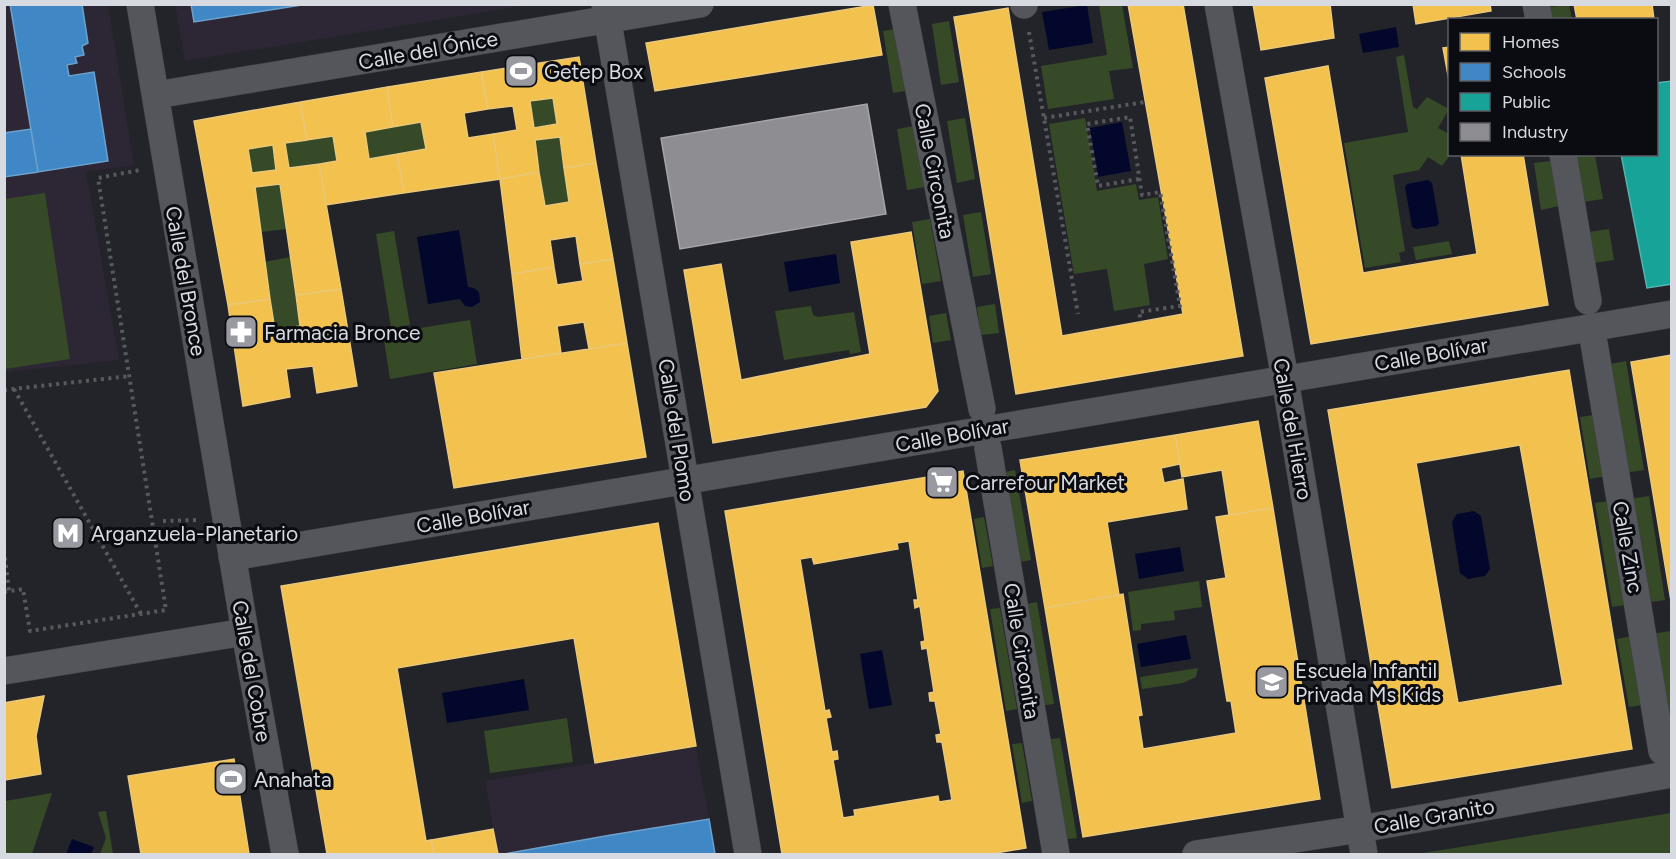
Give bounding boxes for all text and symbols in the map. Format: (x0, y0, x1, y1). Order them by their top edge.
legend (1448, 18, 1658, 156)
street label: Calle del Ónice (356, 25, 500, 75)
text: Homes (1502, 31, 1560, 53)
sports icon: Getep Box (503, 53, 539, 89)
place label: Getep Box (544, 59, 643, 84)
text: Schools (1502, 61, 1566, 83)
text: Public (1502, 91, 1551, 113)
street label: Calle Circonita (910, 101, 960, 241)
text: Industry (1502, 121, 1569, 143)
street label: Calle del Bronce (160, 204, 212, 358)
pharmacy icon: Farmacia Bronce (223, 314, 259, 350)
place label: Farmacia Bronce (264, 320, 420, 345)
street label: Calle Bolívar (1372, 332, 1490, 376)
street label: Calle del Hierro (1268, 356, 1318, 502)
street label: Calle del Plomo (653, 357, 701, 503)
street label: Calle Bolívar (893, 413, 1011, 457)
supermarket icon: Carrefour Market (924, 464, 960, 500)
place label: Carrefour Market (965, 470, 1125, 495)
street label: Calle Bolívar (414, 494, 532, 538)
street label: Calle Zinc (1608, 499, 1648, 595)
metro station icon: Arganzuela-Planetario (50, 515, 86, 551)
place label: Arganzuela-Planetario (91, 521, 298, 546)
street label: Calle Circonita (999, 581, 1045, 721)
street label: Calle del Cobre (227, 598, 277, 744)
place label: Escuela Infantil Privada Ms Kids (1295, 658, 1441, 707)
school or university icon: Escuela Infantil Privada Ms Kids (1254, 664, 1290, 700)
sports icon: Anahata (213, 761, 249, 797)
place label: Anahata (254, 767, 332, 792)
street label: Calle Granito (1372, 793, 1496, 839)

